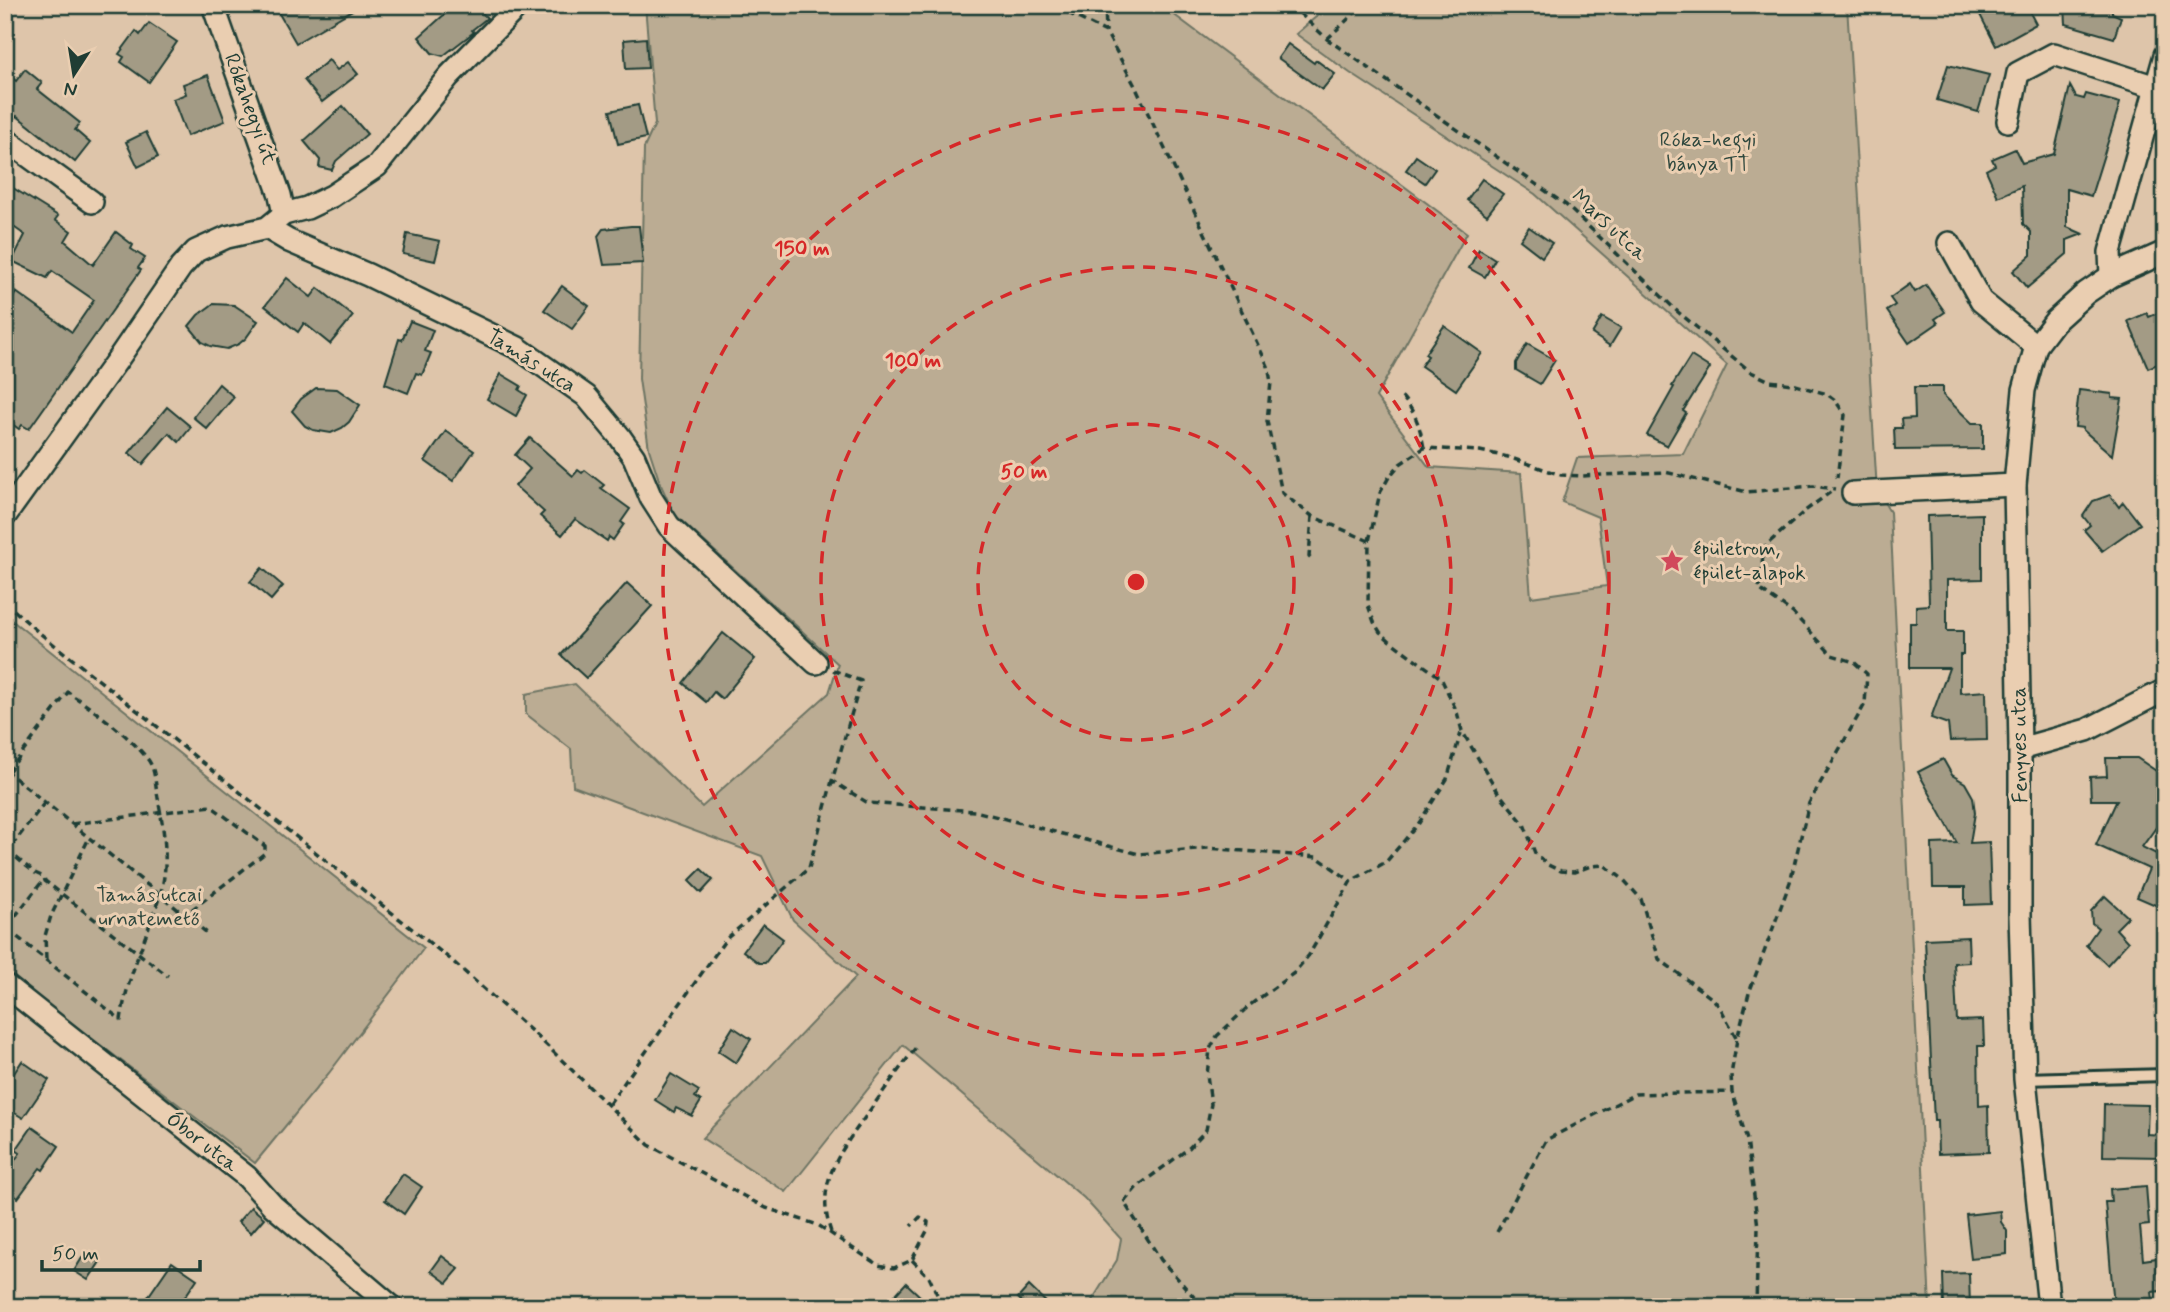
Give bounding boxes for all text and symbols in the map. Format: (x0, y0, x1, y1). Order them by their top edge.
north arrow (38, 38, 108, 108)
street label: Rókahegyi út (216, 50, 283, 169)
text: N (62, 76, 80, 103)
park label: Róka-hegyi bánya TT (1660, 126, 1757, 178)
street label: Mars utca (1565, 183, 1653, 267)
text: 150 m (774, 235, 830, 263)
street label: Tamás utca (481, 322, 581, 400)
text: 100 m (885, 347, 941, 375)
text: 50 m (1001, 458, 1048, 486)
place label: épületrom, épület-alapok (1692, 535, 1806, 587)
place icon: épületrom, épület-alapok (1658, 547, 1686, 575)
centre of rings (1124, 570, 1148, 594)
street label: Fenyves utca (2005, 687, 2035, 803)
park label: Tamás utcai urnatemető (96, 881, 202, 933)
street label: Óbor utca (160, 1105, 244, 1179)
scale bar (42, 1228, 200, 1272)
text: 50 m (52, 1240, 99, 1268)

